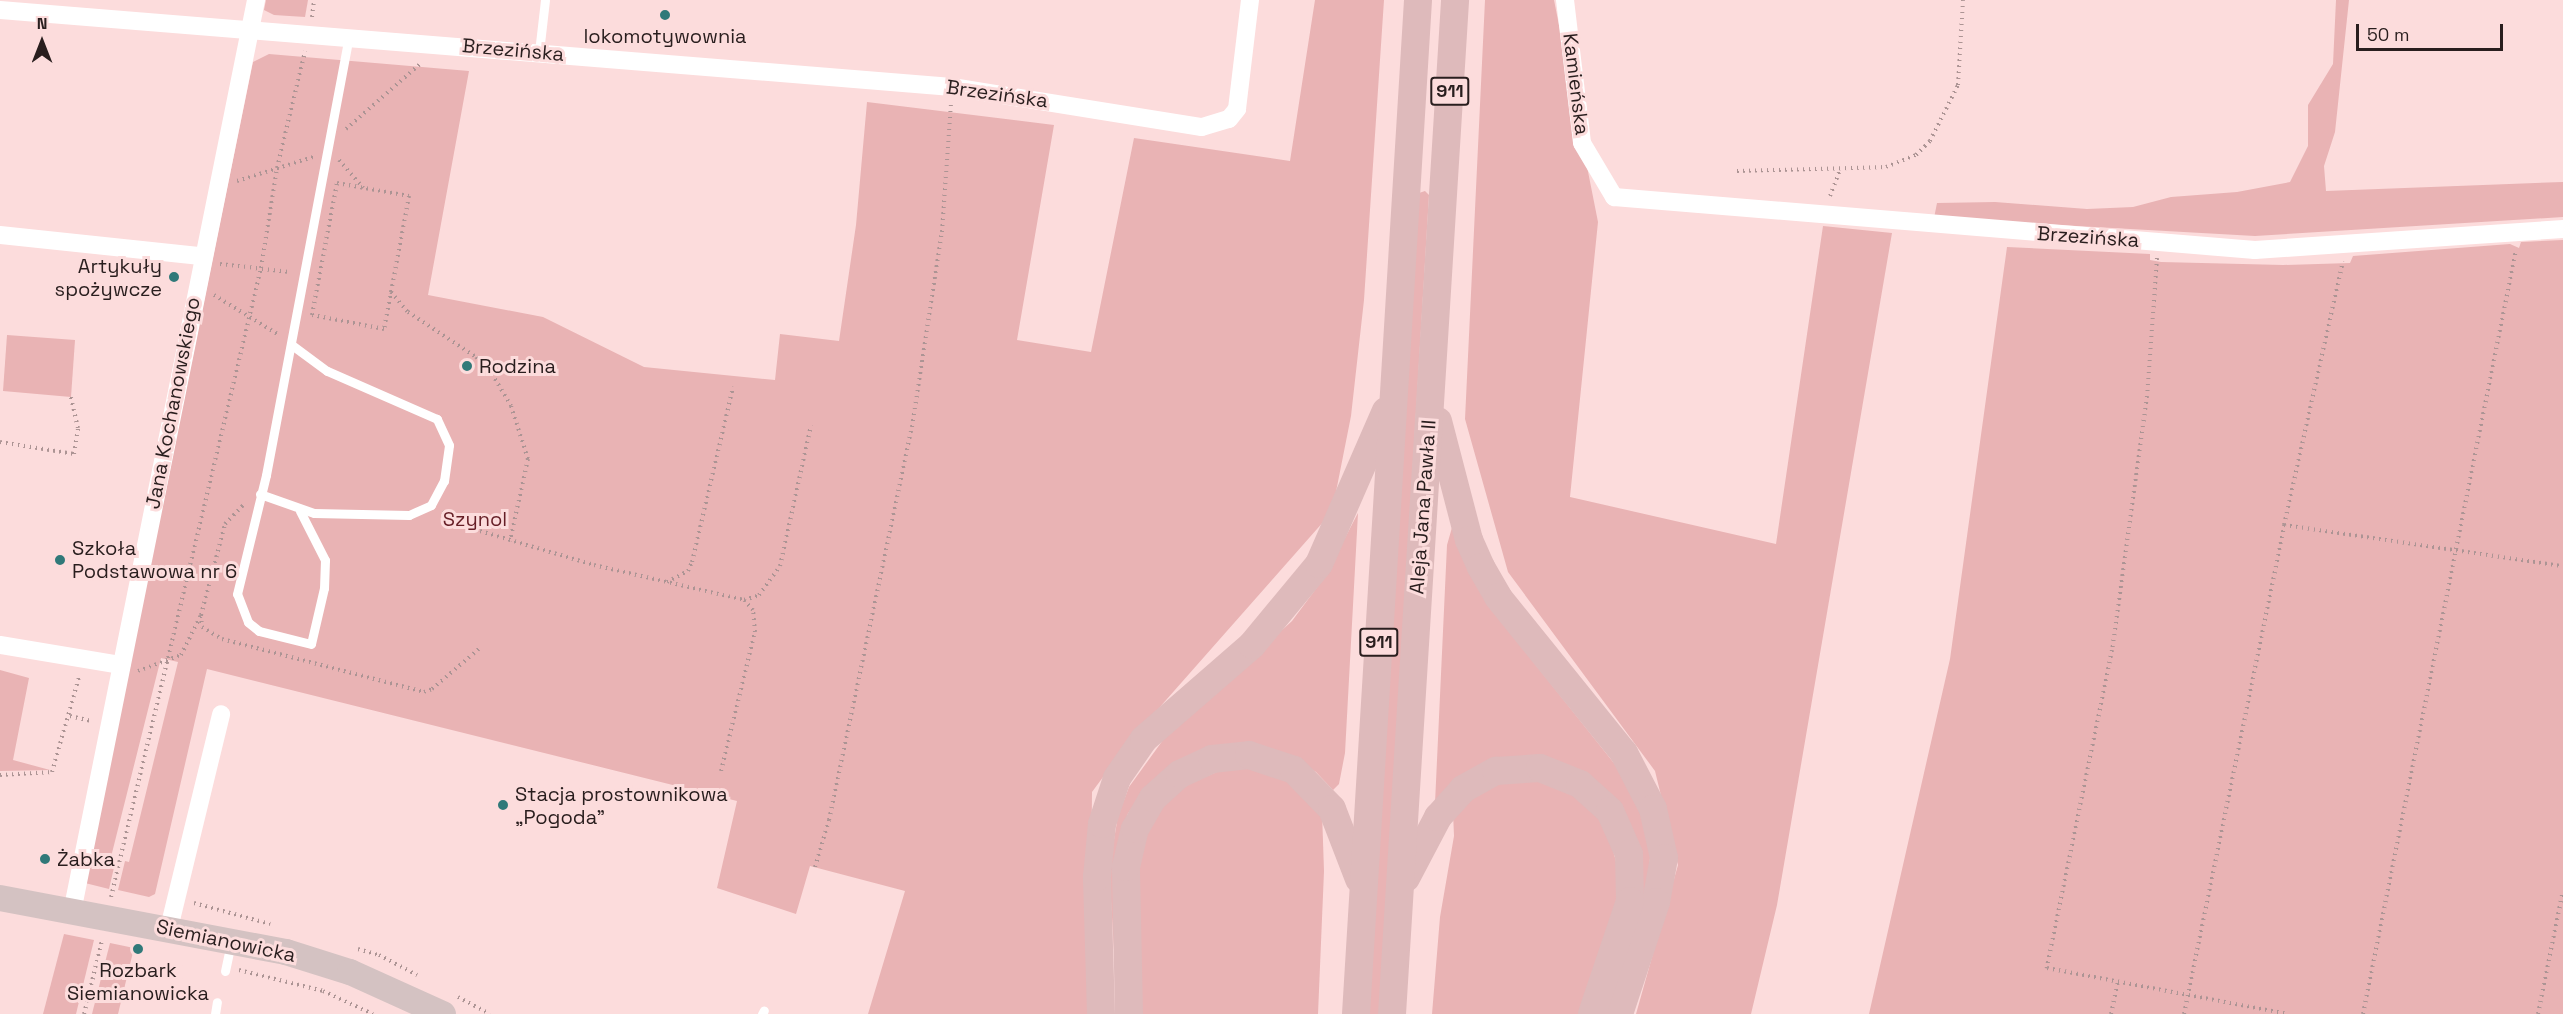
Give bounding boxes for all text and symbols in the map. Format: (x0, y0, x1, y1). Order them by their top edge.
marker: lokomotywownia (658, 8, 672, 22)
north arrow (12, 12, 72, 72)
scale bar (2359, 12, 2506, 50)
text: N (37, 13, 47, 34)
text: 50 m (2367, 23, 2409, 46)
place label: lokomotywownia (583, 24, 747, 48)
street label: Kamieńska (1558, 32, 1594, 136)
street label: Brzezińska (461, 34, 565, 66)
street label: Brzezińska (945, 75, 1049, 113)
road number: 911 (1429, 76, 1471, 106)
street label: Brzezińska (2036, 221, 2140, 253)
place label: Artykuły spożywcze (55, 254, 162, 301)
marker: Artykuły spożywcze (167, 270, 181, 284)
street label: Jana Kochanowskiego (141, 295, 205, 511)
place label: Rodzina (479, 354, 556, 378)
marker: Rodzina (460, 359, 474, 373)
street label: Aleja Jana Pawła II (1405, 419, 1441, 595)
park label: Szynol (443, 507, 507, 531)
place label: Szkoła Podstawowa nr 6 (72, 536, 237, 583)
marker: Szkoła Podstawowa nr 6 (53, 553, 67, 567)
road number: 911 (1358, 627, 1400, 657)
place label: Stacja prostownikowa „Pogoda” (515, 782, 728, 829)
marker: Stacja prostownikowa „Pogoda” (496, 798, 510, 812)
place label: Żabka (57, 847, 115, 871)
marker: Żabka (38, 852, 52, 866)
street label: Siemianowicka (154, 915, 298, 967)
marker: Rozbark Siemianowicka (131, 942, 145, 956)
place label: Rozbark Siemianowicka (67, 958, 209, 1005)

